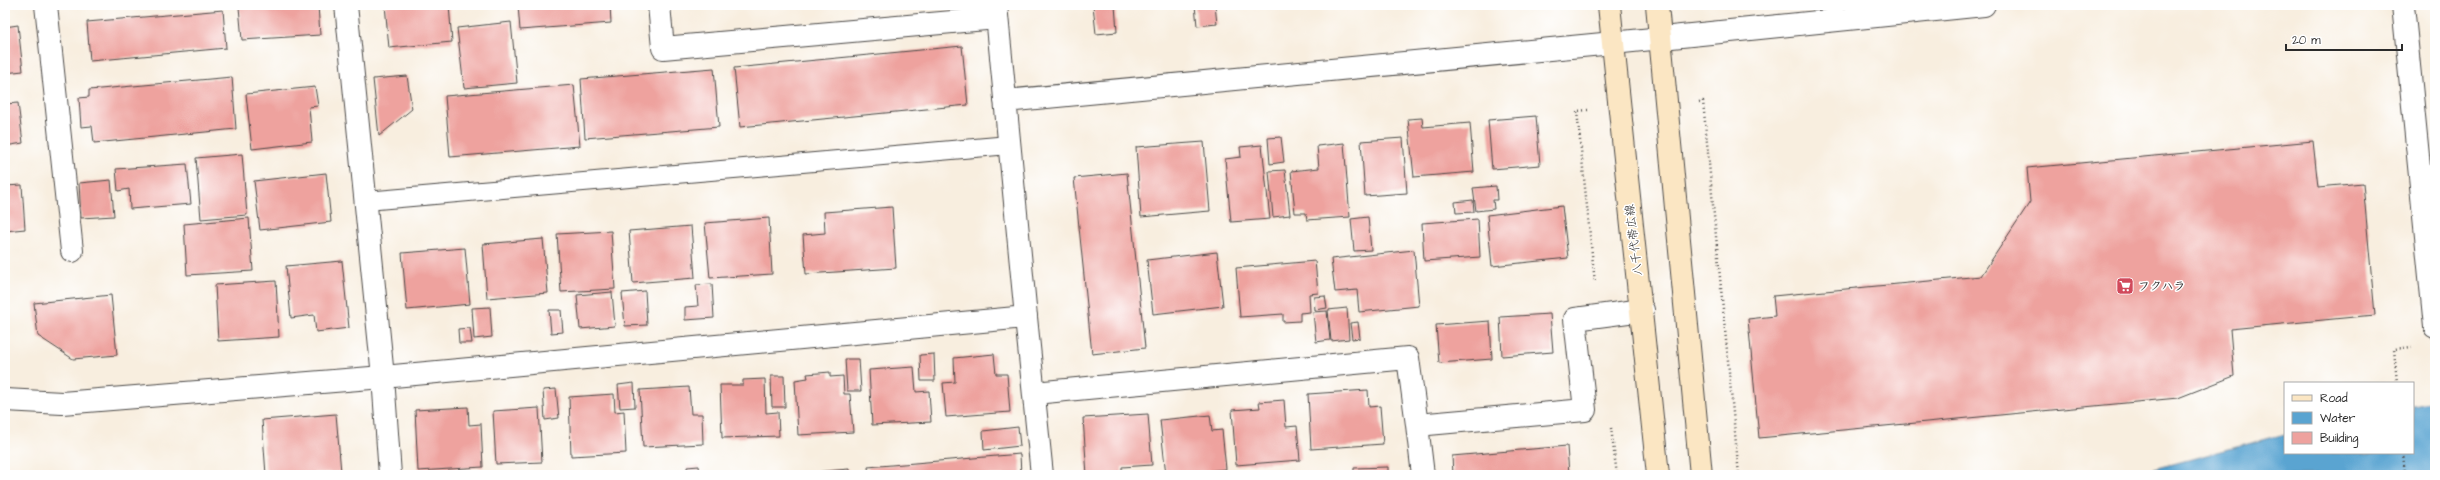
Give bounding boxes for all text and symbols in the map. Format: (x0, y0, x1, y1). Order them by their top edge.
scale bar (2286, 26, 2402, 52)
text: 20 m (2292, 32, 2321, 49)
street label: 八千代帯広線 (1621, 203, 1647, 277)
supermarket icon: フクハラ (2115, 276, 2135, 296)
place label: フクハラ (2138, 278, 2186, 295)
legend (2284, 382, 2414, 454)
text: Road (2320, 390, 2348, 407)
text: Water (2320, 410, 2356, 427)
text: Building (2320, 430, 2358, 448)

